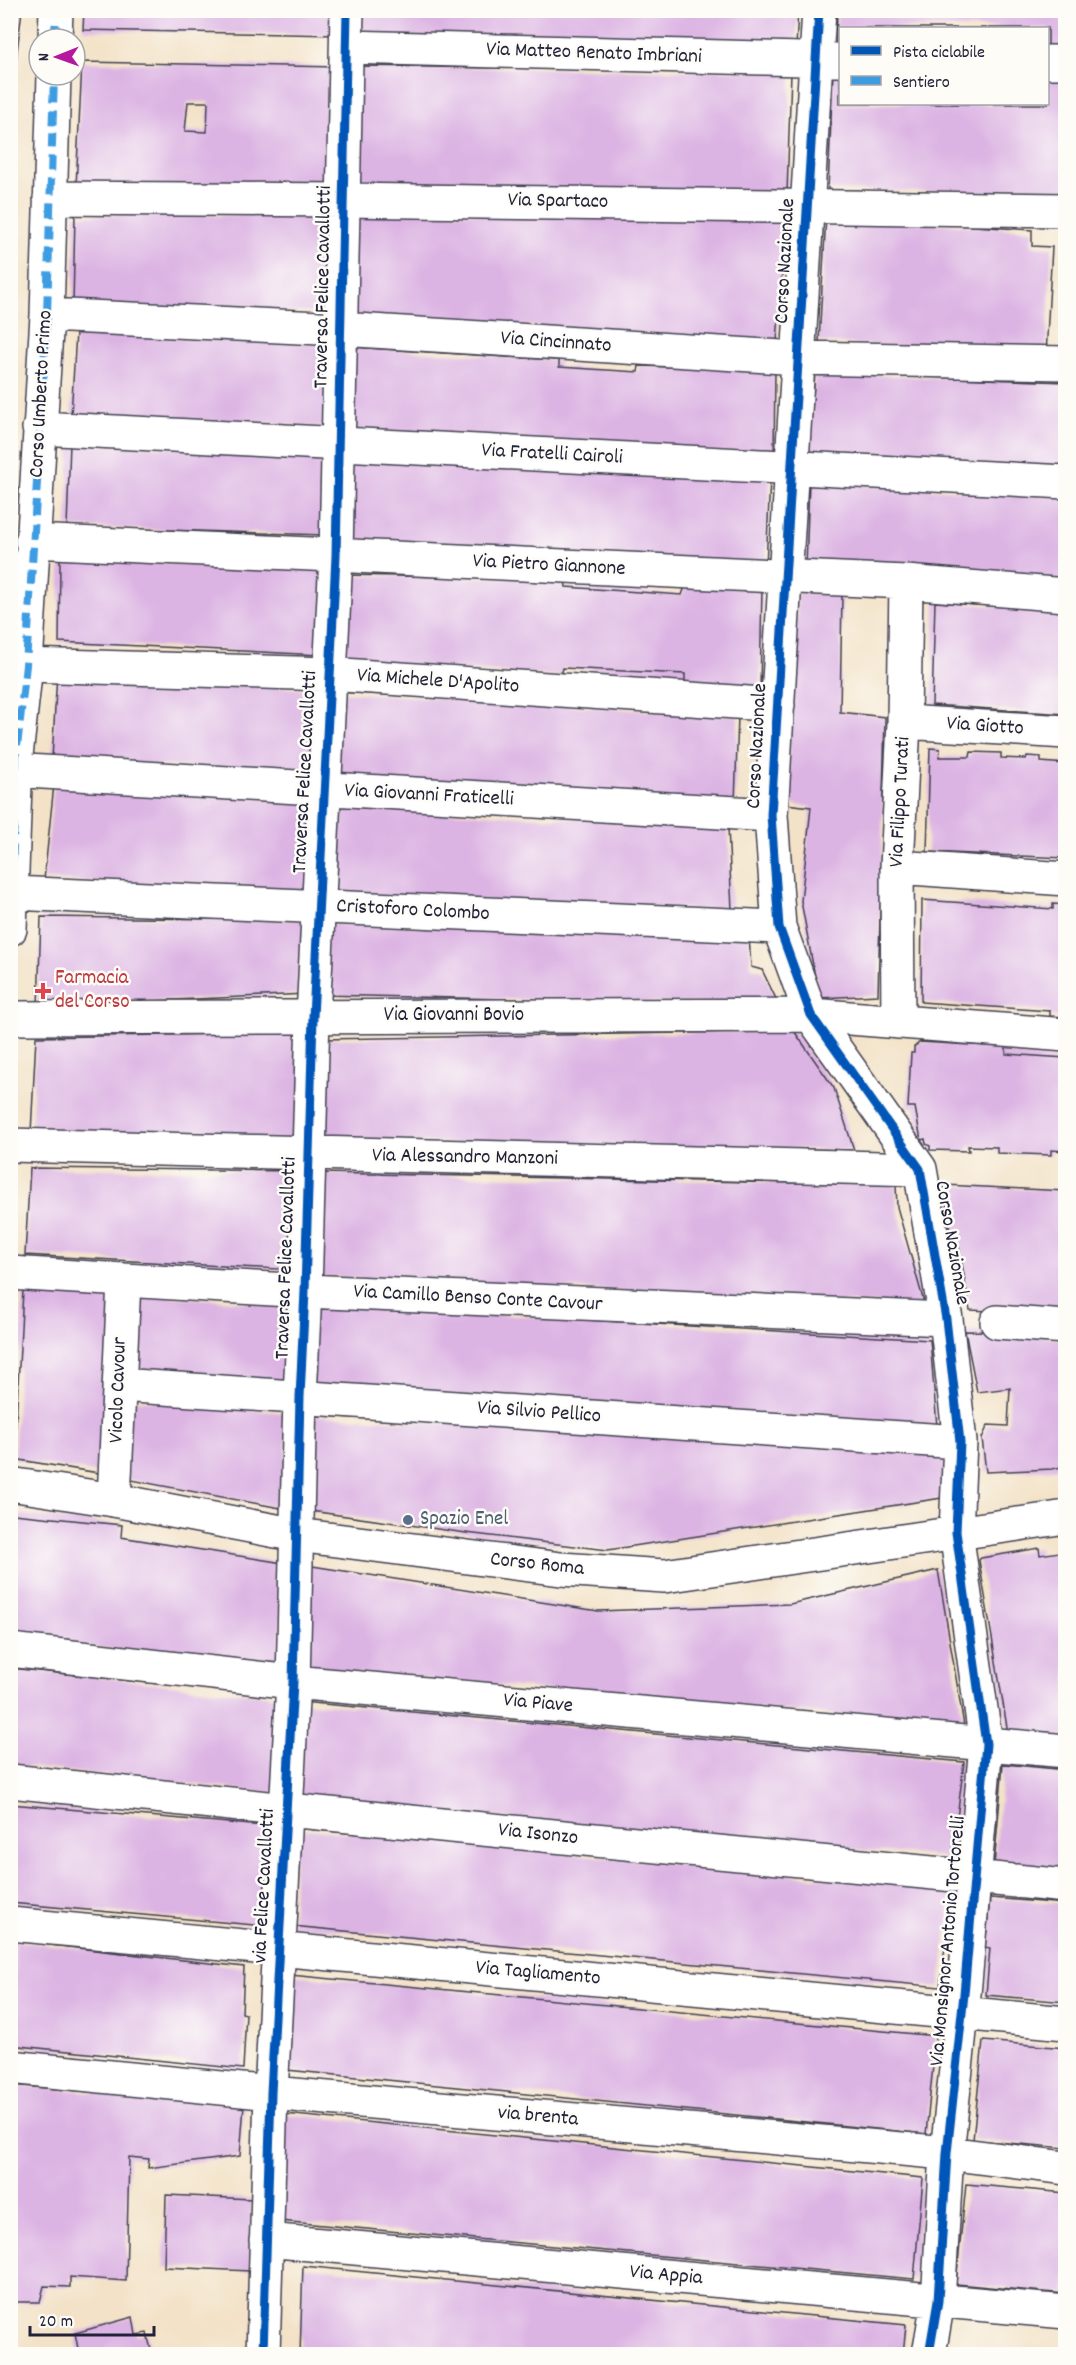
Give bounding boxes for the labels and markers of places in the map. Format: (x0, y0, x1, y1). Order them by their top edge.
place label: Farmacia del Corso (55, 964, 130, 1018)
marker: Farmacia del Corso (36, 984, 50, 998)
place label: Spazio Enel (420, 1505, 508, 1535)
marker: Spazio Enel (401, 1513, 415, 1527)

